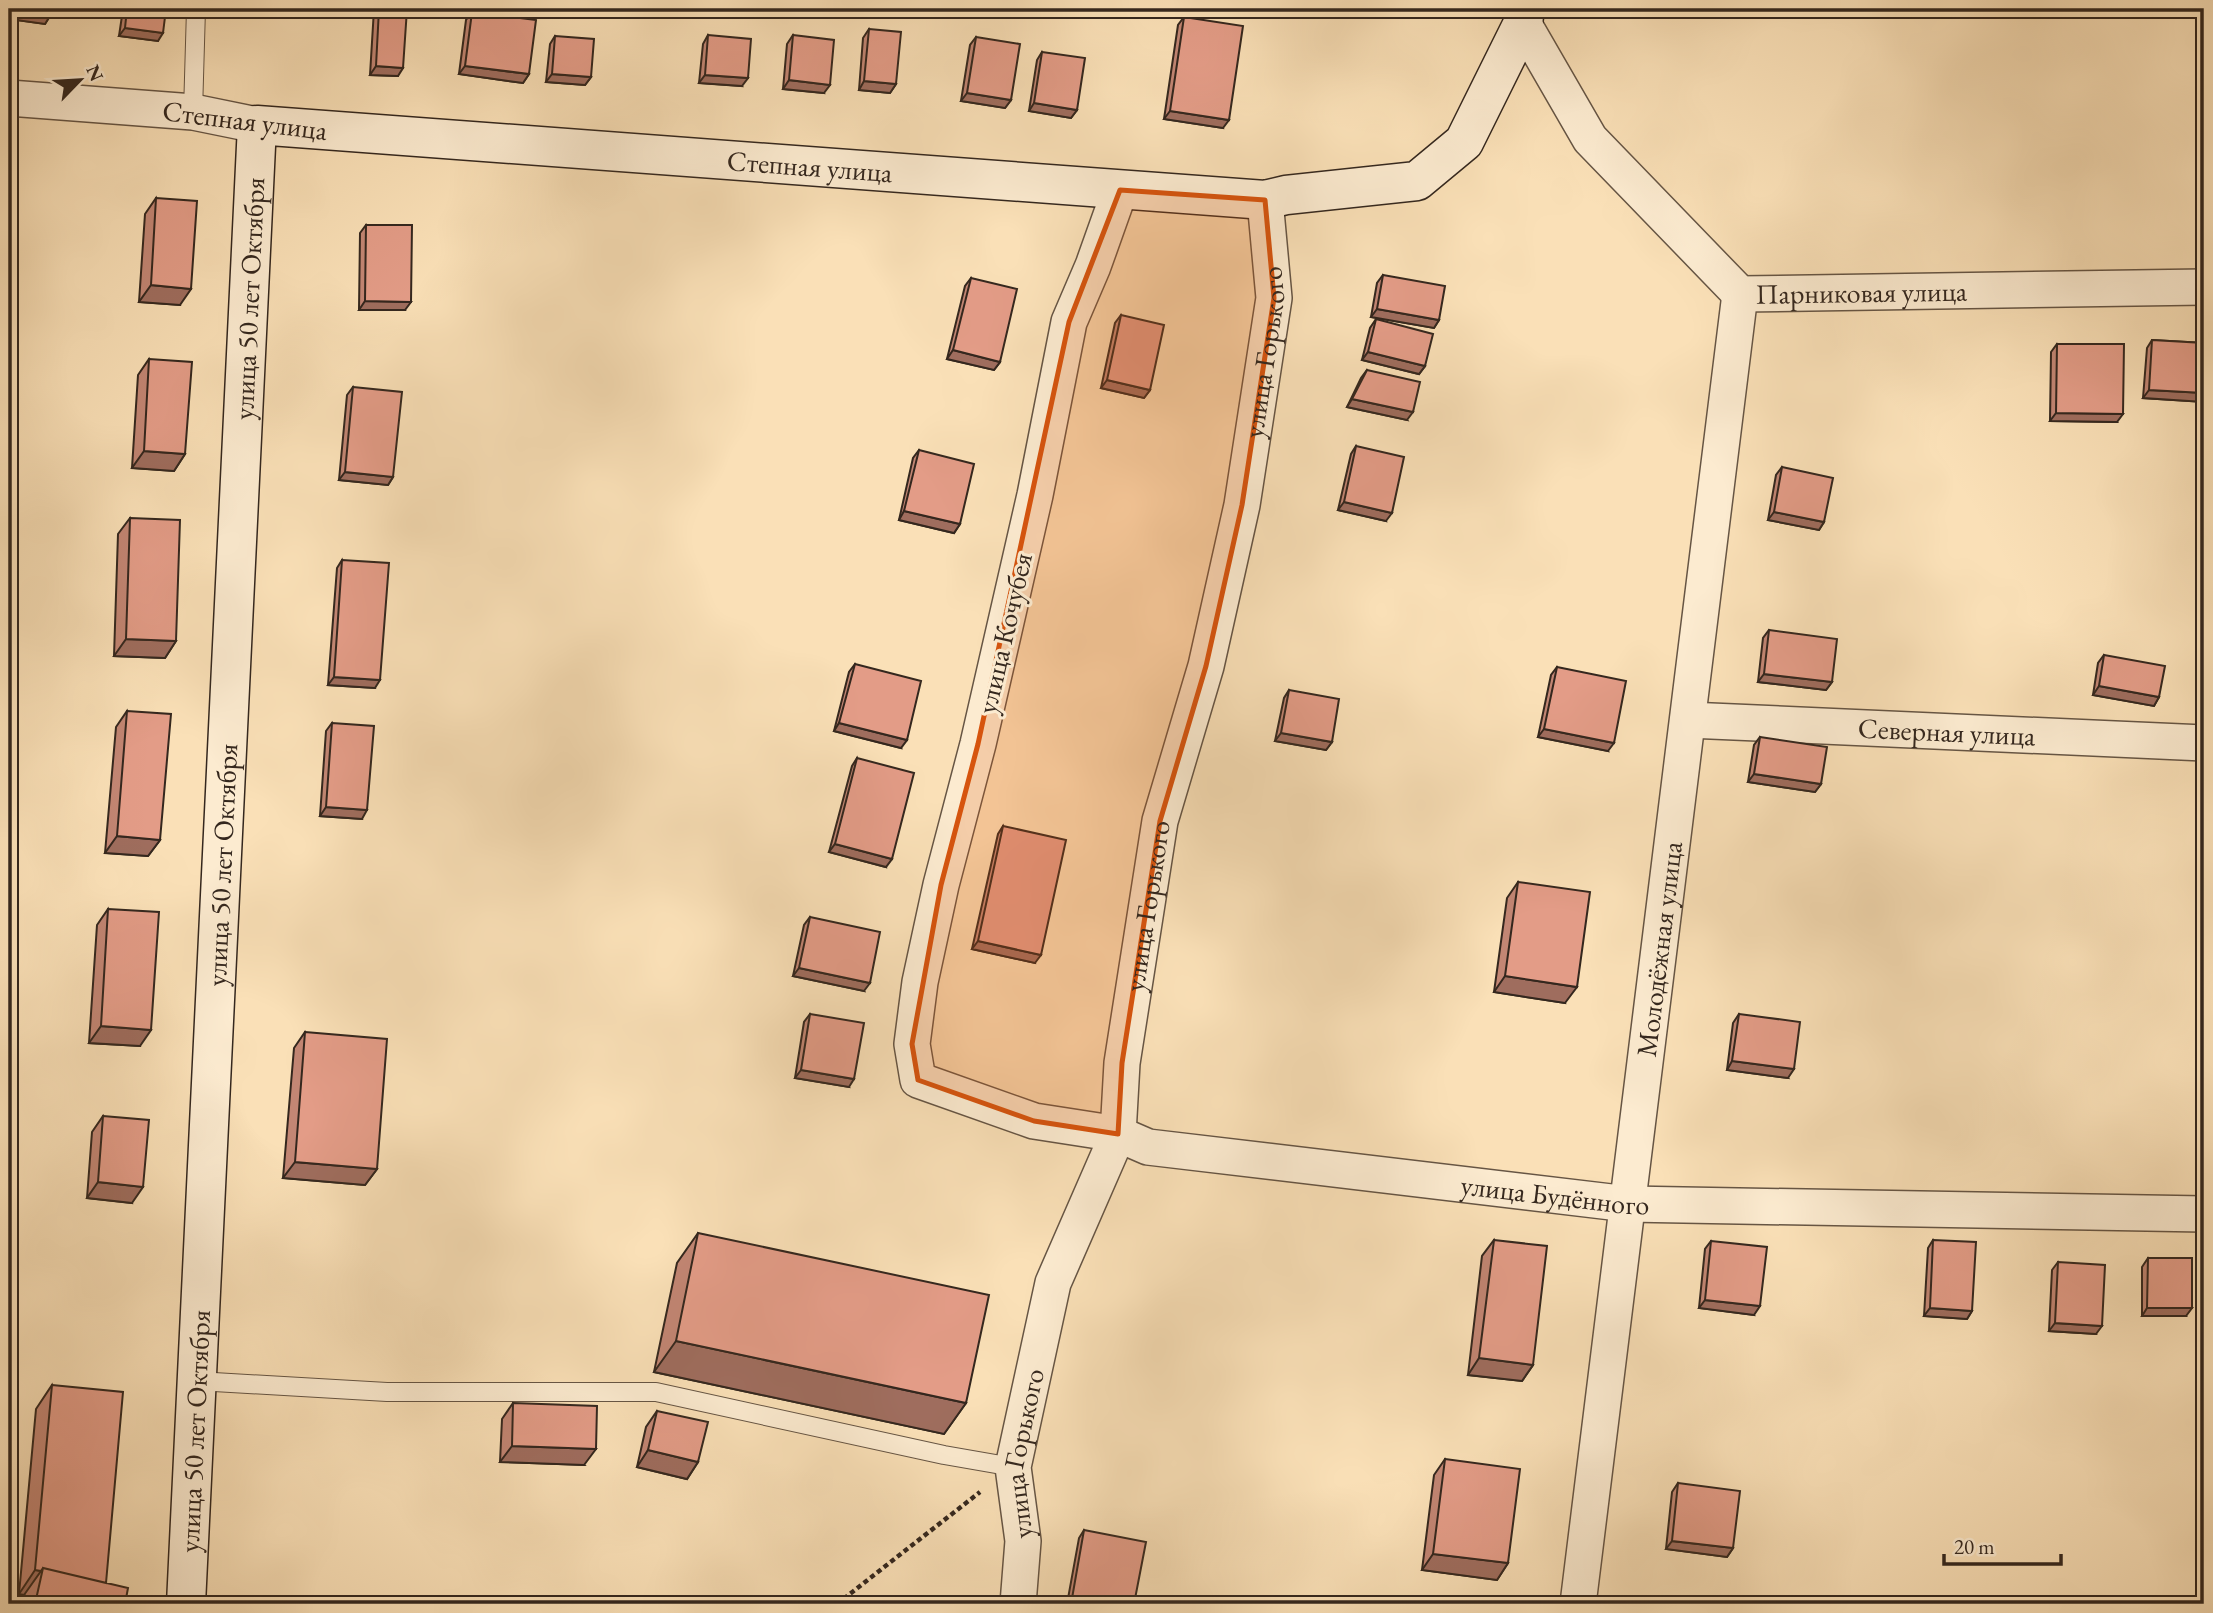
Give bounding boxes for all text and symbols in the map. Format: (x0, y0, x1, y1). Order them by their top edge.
north arrow (46, 46, 116, 116)
text: N (80, 61, 110, 86)
street label: Степная улица (161, 92, 330, 148)
street label: Степная улица (726, 142, 895, 190)
street label: улица 50 лет Октября (225, 176, 272, 421)
street label: улица Горького (1235, 265, 1292, 440)
street label: Парниковая улица (1755, 273, 1968, 312)
street label: улица Кочубея (968, 549, 1040, 717)
street label: Северная улица (1857, 710, 2037, 754)
street label: улица 50 лет Октября (198, 743, 245, 987)
street label: улица Горького (1116, 818, 1178, 994)
street label: Молодёжная улица (1628, 838, 1690, 1059)
street label: улица Будённого (1459, 1166, 1650, 1222)
street label: улица 50 лет Октября (170, 1309, 218, 1553)
street label: улица Горького (995, 1365, 1052, 1541)
scale bar (1944, 1522, 2061, 1566)
text: 20 m (1954, 1533, 1995, 1560)

